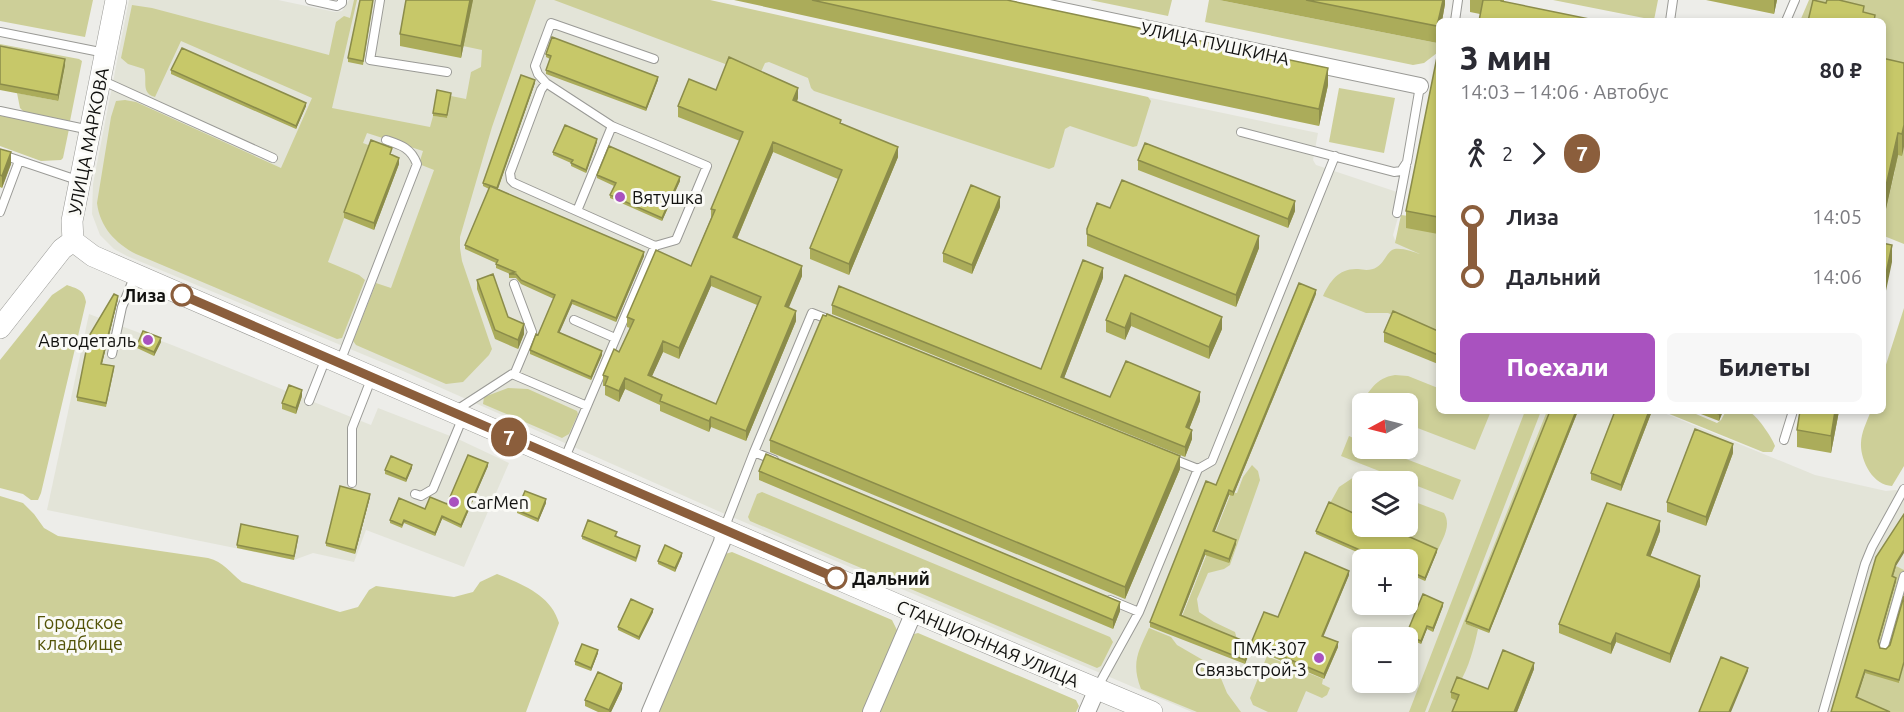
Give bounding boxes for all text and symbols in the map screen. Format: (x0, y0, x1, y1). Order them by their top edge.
street label: УЛИЦА ПУШКИНА (1139, 17, 1292, 69)
text: 3 мин (1460, 39, 1552, 76)
text: 80 ₽ (1820, 57, 1862, 82)
street label: УЛИЦА МАРКОВА (64, 66, 112, 216)
text: 14:03 – 14:06 · Автобус (1460, 80, 1669, 103)
icon: walk (1460, 137, 1493, 170)
icon: forward (1522, 137, 1555, 170)
text: 7 (1576, 141, 1588, 165)
text: 2 (1502, 142, 1513, 165)
place label: Вятушка (632, 187, 703, 207)
marker: Вятушка (613, 190, 627, 204)
text: Лиза (1506, 204, 1559, 229)
text: 14:05 (1812, 205, 1862, 228)
text: Дальний (1506, 264, 1601, 289)
text: 14:06 (1812, 265, 1862, 288)
marker: Лиза (171, 284, 193, 306)
place label: Лиза (123, 285, 166, 305)
place label: Автодеталь (38, 330, 136, 350)
marker: Автодеталь (141, 333, 155, 347)
button: Поехали (1460, 333, 1655, 402)
button: Билеты (1667, 333, 1862, 402)
north arrow (1352, 393, 1418, 459)
map controls (1352, 393, 1418, 693)
line badge: 7 (490, 418, 528, 456)
text: 7 (503, 425, 515, 449)
button: layers (1352, 471, 1418, 537)
place label: CarMen (466, 492, 529, 512)
marker: CarMen (447, 495, 461, 509)
button: + (1352, 549, 1418, 615)
marker: Дальний (825, 567, 847, 589)
place label: Дальний (852, 568, 930, 588)
street label: СТАНЦИОННАЯ УЛИЦА (894, 596, 1082, 691)
park label: Городское кладбище (36, 612, 124, 653)
button: − (1352, 627, 1418, 693)
place label: ПМК-307 Связьстрой-3 (1195, 638, 1307, 679)
marker: ПМК-307 Связьстрой-3 (1312, 651, 1326, 665)

